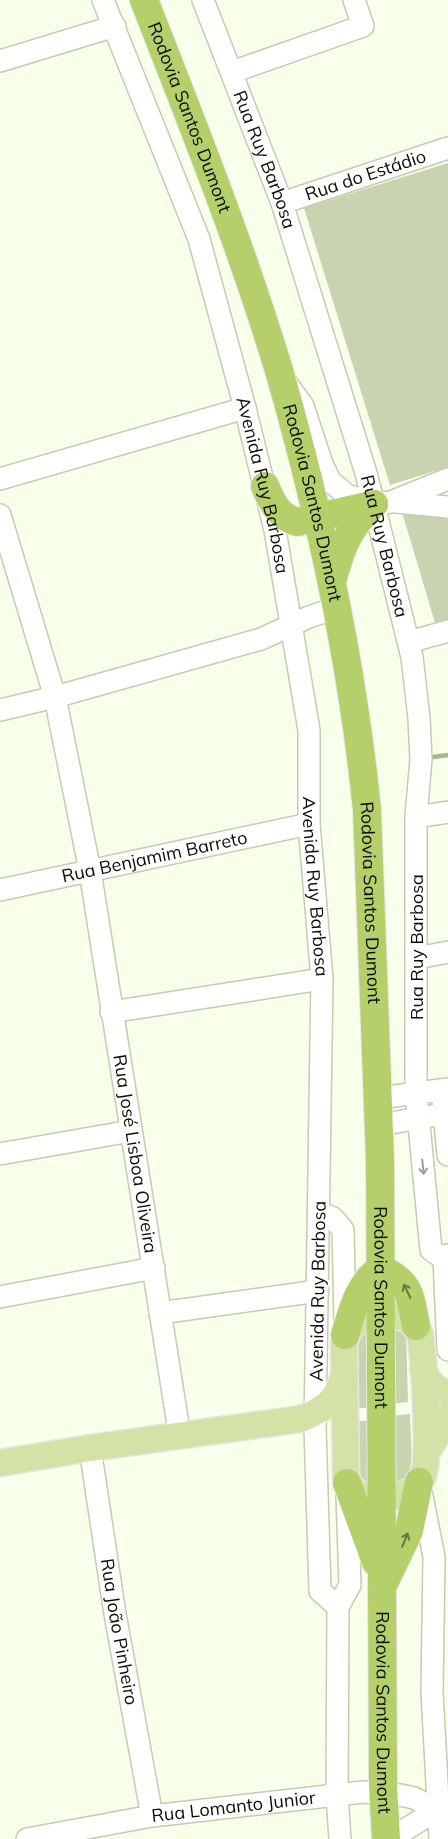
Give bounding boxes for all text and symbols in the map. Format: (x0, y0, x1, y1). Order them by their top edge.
street label: Rodovia Santos Dumont (143, 19, 237, 216)
street label: Rua Ruy Barbosa (228, 87, 301, 231)
street label: Rua do Estádio (302, 144, 429, 206)
street label: Avenida Ruy Barbosa (231, 394, 294, 575)
street label: Rodovia Santos Dumont (278, 401, 347, 604)
street label: Rua Ruy Barbosa (356, 472, 414, 620)
street label: Avenida Ruy Barbosa (298, 796, 334, 978)
street label: Rodovia Santos Dumont (355, 800, 386, 1004)
street label: Rua Benjamim Barreto (60, 826, 249, 887)
street label: Rua Ruy Barbosa (405, 874, 428, 1020)
street label: Rua José Lisboa Oliveira (108, 1053, 163, 1255)
one-way arrow (418, 1159, 428, 1175)
street label: Avenida Ruy Barbosa (304, 1201, 331, 1381)
street label: Rodovia Santos Dumont (369, 1206, 393, 1409)
one-way arrow (402, 1284, 411, 1299)
one-way arrow (401, 1533, 410, 1548)
street label: Rua João Pinheiro (96, 1557, 143, 1707)
street label: Rodovia Santos Dumont (371, 1611, 397, 1814)
street label: Rua Lomanto Junior (150, 1785, 317, 1827)

